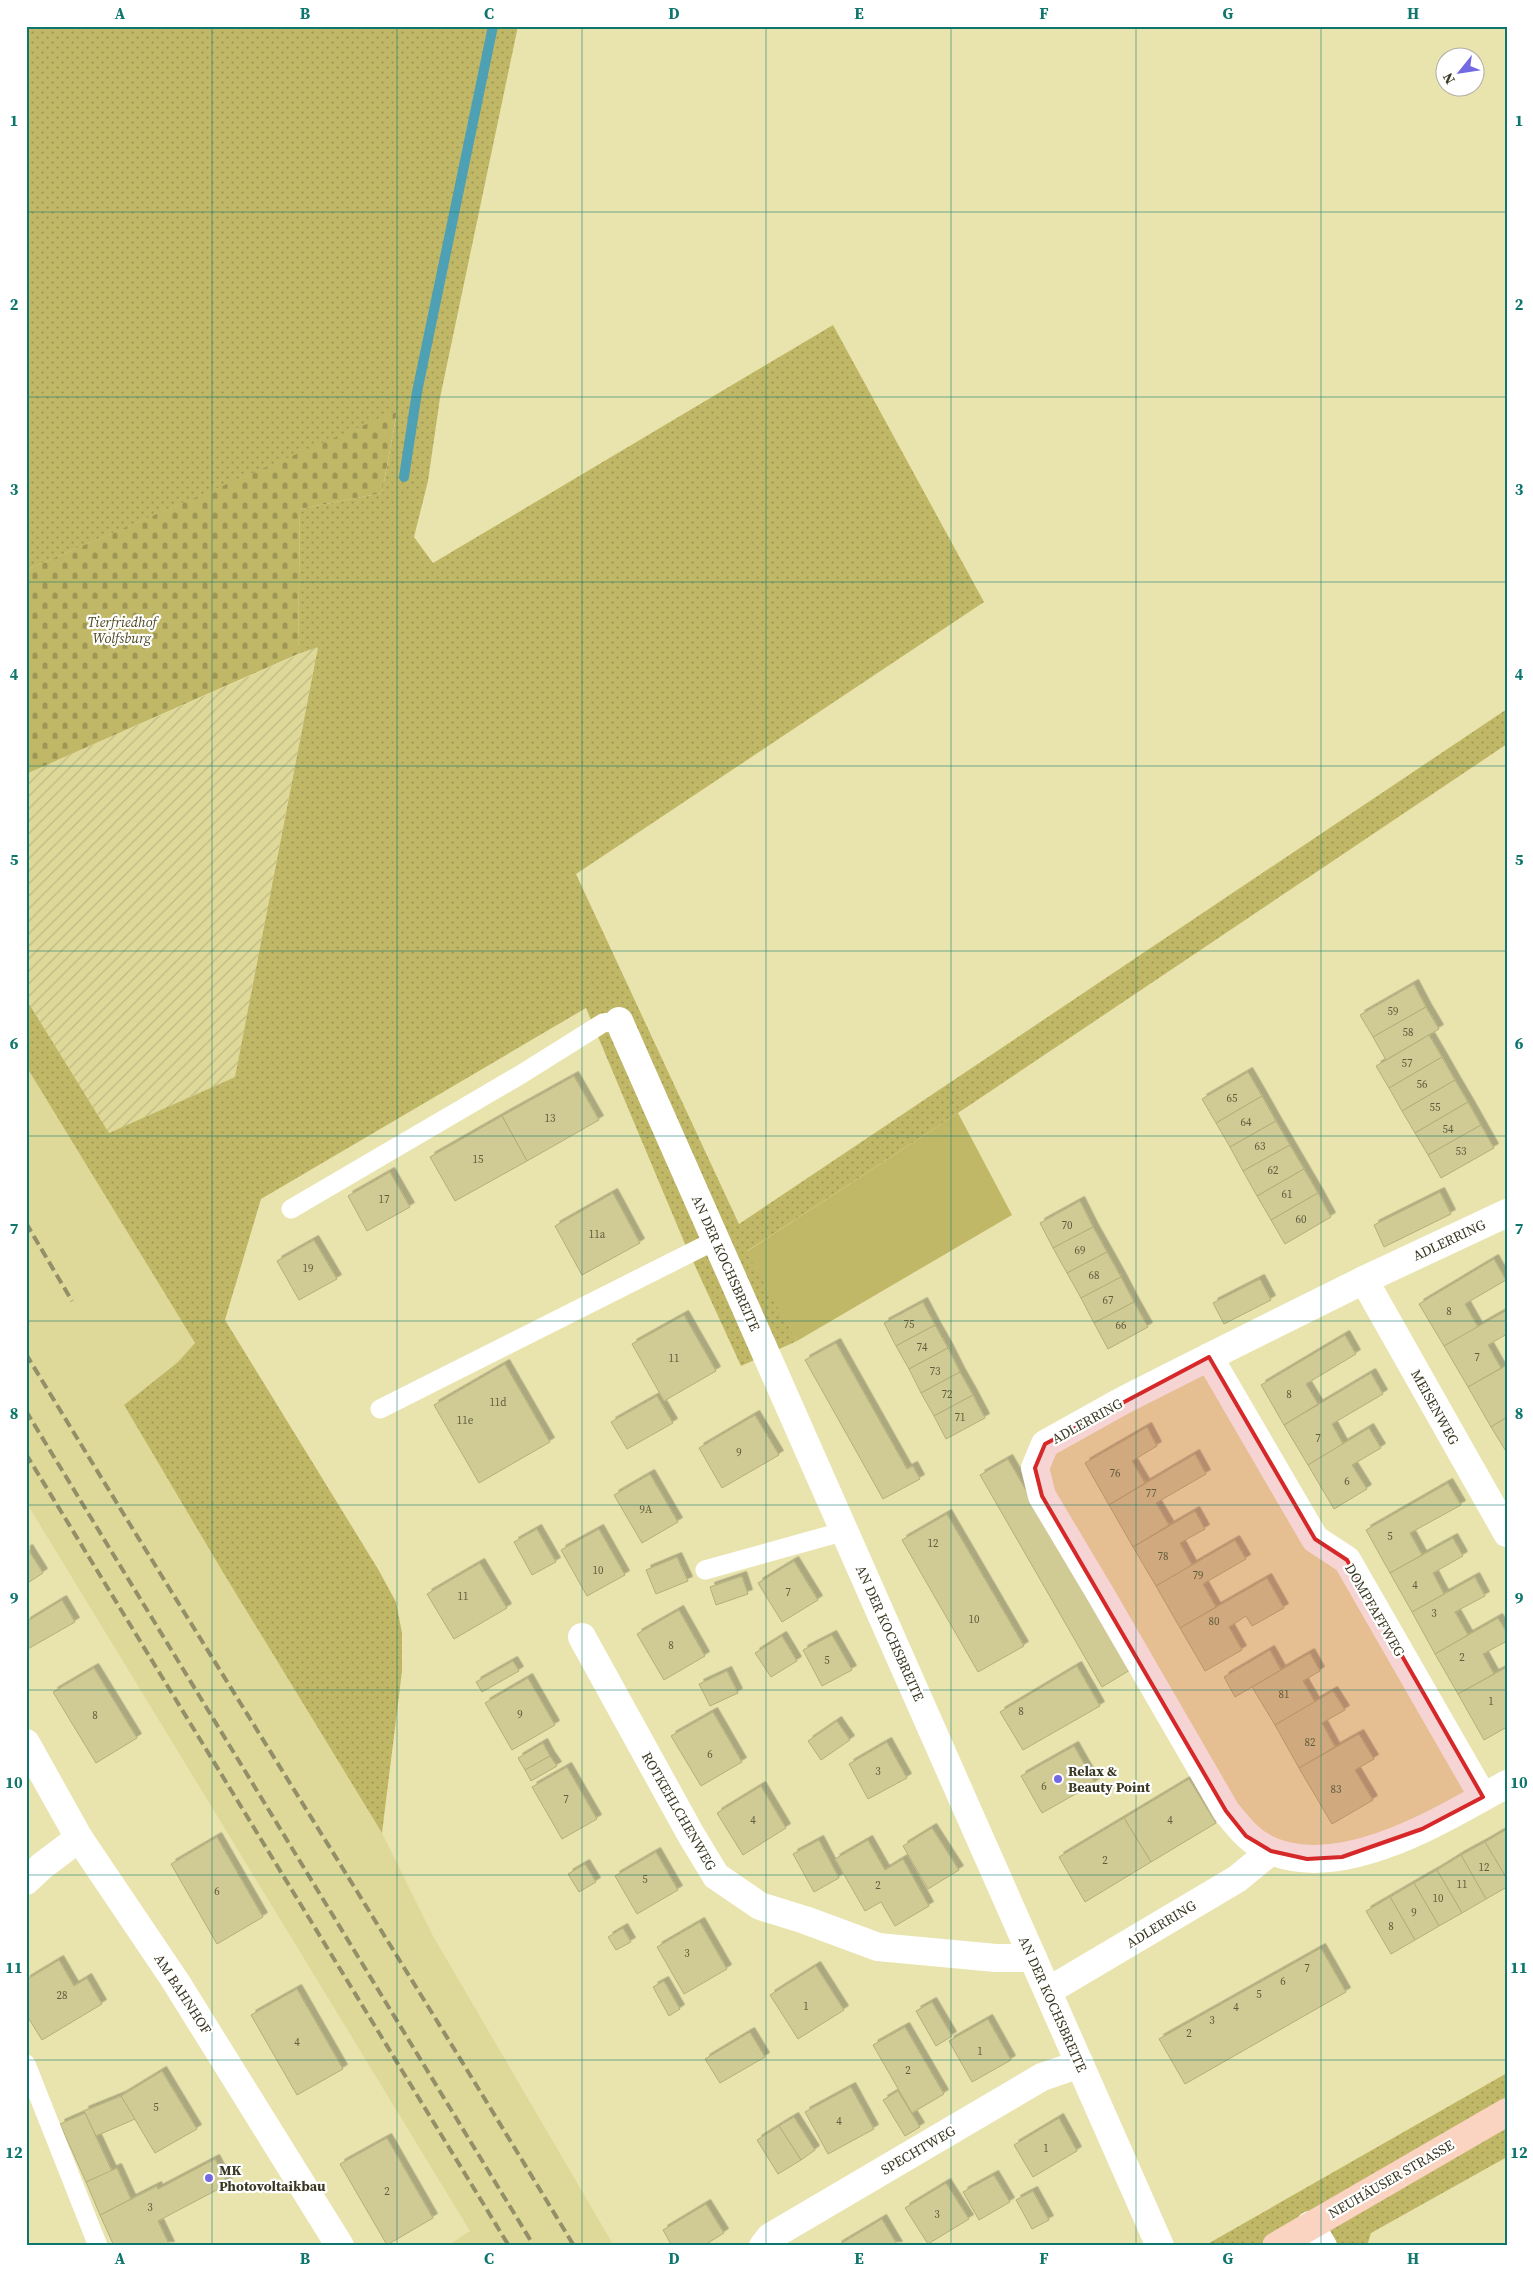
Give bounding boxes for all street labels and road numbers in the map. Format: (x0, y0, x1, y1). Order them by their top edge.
street label: AN DER KOCHSBREITE (687, 1192, 765, 1334)
street label: ADLERRING (1409, 1214, 1489, 1266)
street label: MEISENWEG (1406, 1366, 1464, 1449)
street label: ADLERRING (1048, 1393, 1126, 1449)
street label: DOMPFAFFWEG (1340, 1560, 1410, 1661)
street label: AN DER KOCHSBREITE (851, 1562, 929, 1704)
street label: ROTKEHLCHENWEG (637, 1748, 721, 1874)
street label: ADLERRING (1122, 1895, 1200, 1953)
street label: AN DER KOCHSBREITE (1014, 1933, 1092, 2075)
street label: AM BAHNHOF (150, 1950, 216, 2038)
street label: SPECHTWEG (877, 2120, 959, 2180)
street label: NEUHÄUSER STRASSE (1325, 2135, 1457, 2223)

